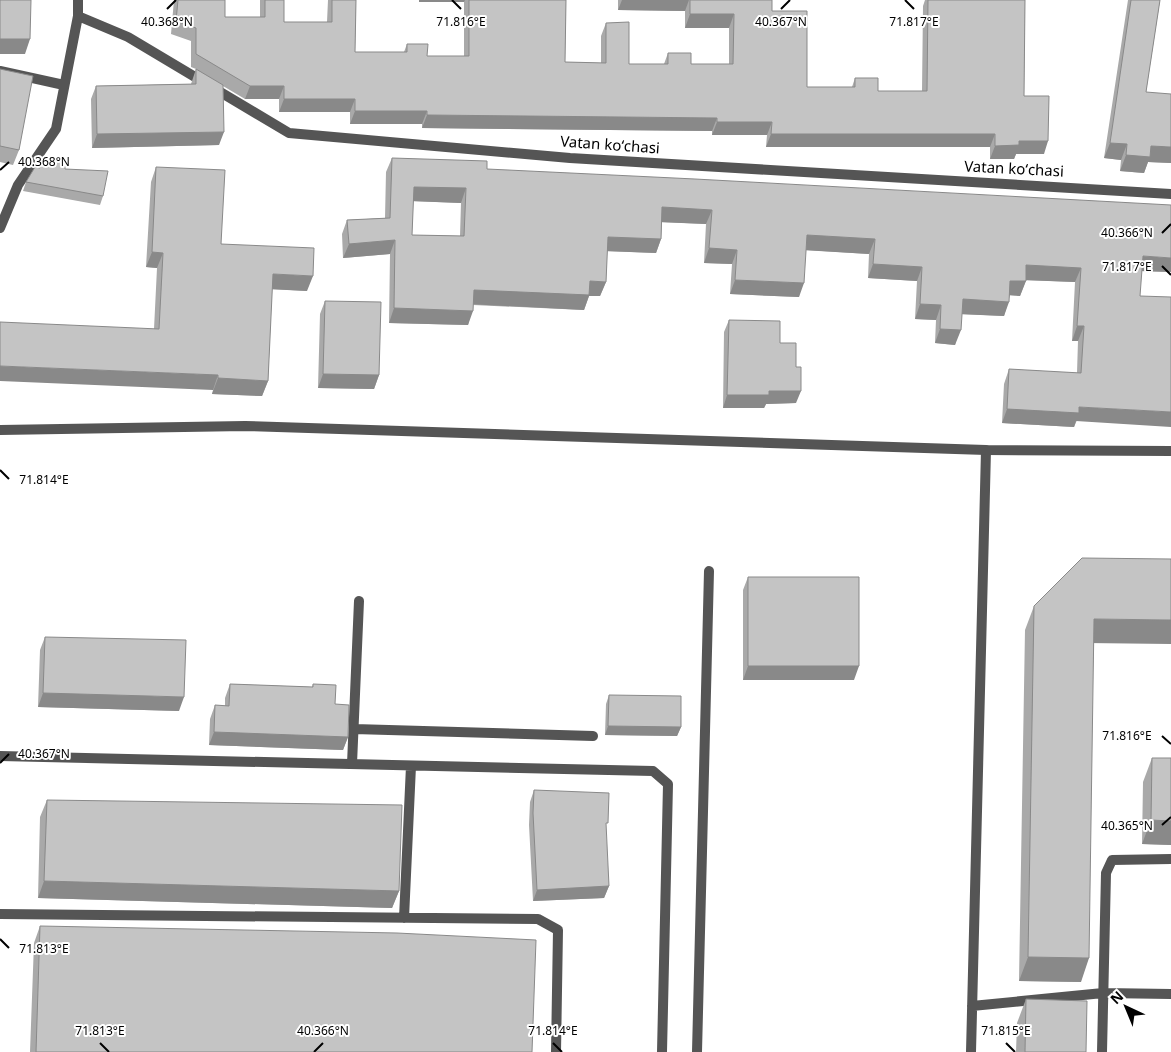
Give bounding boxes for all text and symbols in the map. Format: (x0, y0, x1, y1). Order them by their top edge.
text: 40.368°N (141, 13, 193, 30)
text: 71.816°E (436, 13, 486, 30)
text: 40.367°N (755, 13, 807, 30)
text: 71.817°E (889, 13, 939, 30)
street label: Vatan koʻchasi (560, 131, 661, 157)
text: 40.368°N (18, 153, 70, 170)
street label: Vatan koʻchasi (964, 155, 1064, 181)
text: 40.366°N (1101, 224, 1153, 241)
text: 71.817°E (1102, 258, 1152, 275)
text: 71.814°E (19, 471, 69, 488)
text: 71.816°E (1102, 727, 1152, 744)
text: 40.367°N (18, 745, 70, 762)
text: 40.365°N (1101, 817, 1153, 834)
text: 71.813°E (19, 940, 69, 957)
north arrow (1101, 982, 1151, 1032)
text: N (1106, 986, 1127, 1008)
text: 71.813°E (75, 1022, 125, 1039)
text: 40.366°N (297, 1022, 349, 1039)
text: 71.814°E (528, 1022, 578, 1039)
text: 71.815°E (981, 1022, 1031, 1039)

